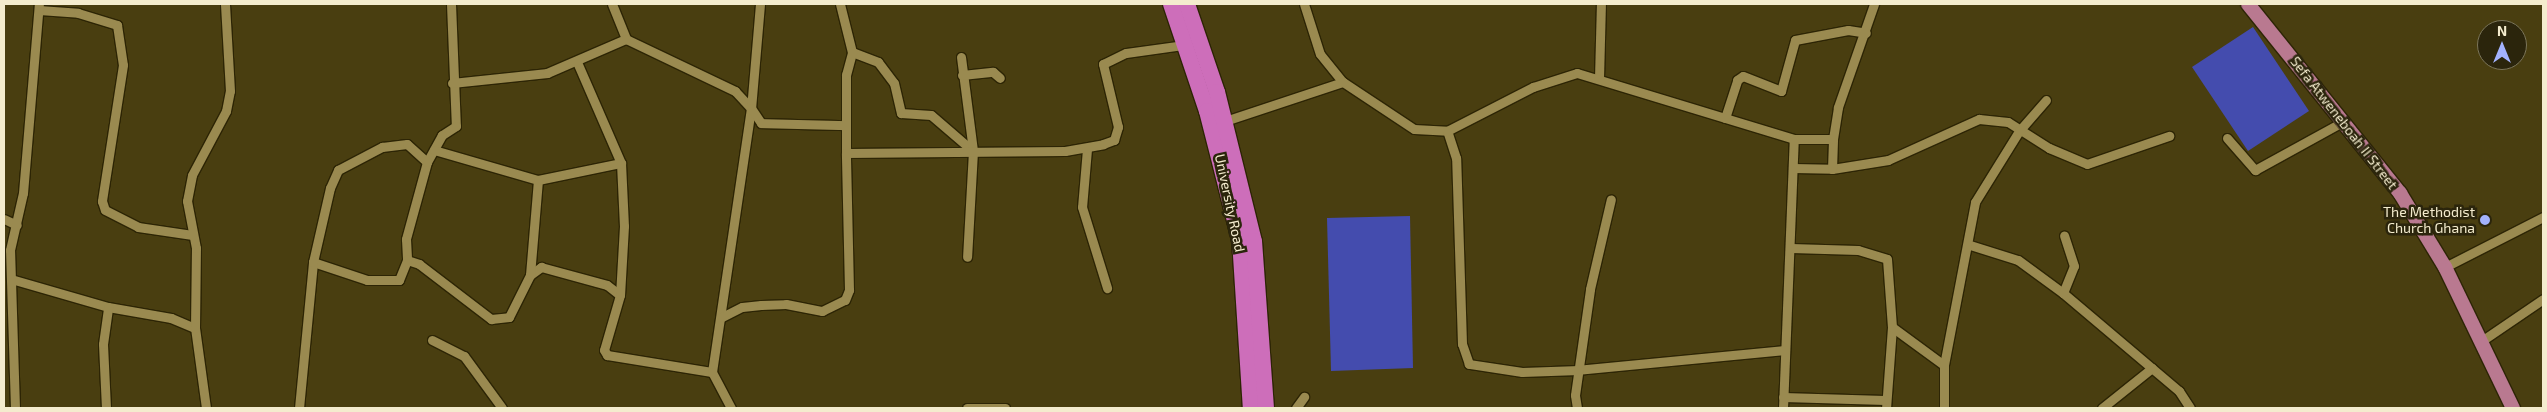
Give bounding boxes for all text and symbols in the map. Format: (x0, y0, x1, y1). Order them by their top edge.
north arrow (2477, 20, 2527, 70)
text: N (2497, 22, 2507, 39)
street label: Sefa Atweneboah II Street (2287, 53, 2401, 193)
street label: University Road (1211, 152, 1249, 254)
place label: The Methodist Church Ghana (2383, 204, 2475, 236)
marker: The Methodist Church Ghana (2479, 214, 2491, 226)

